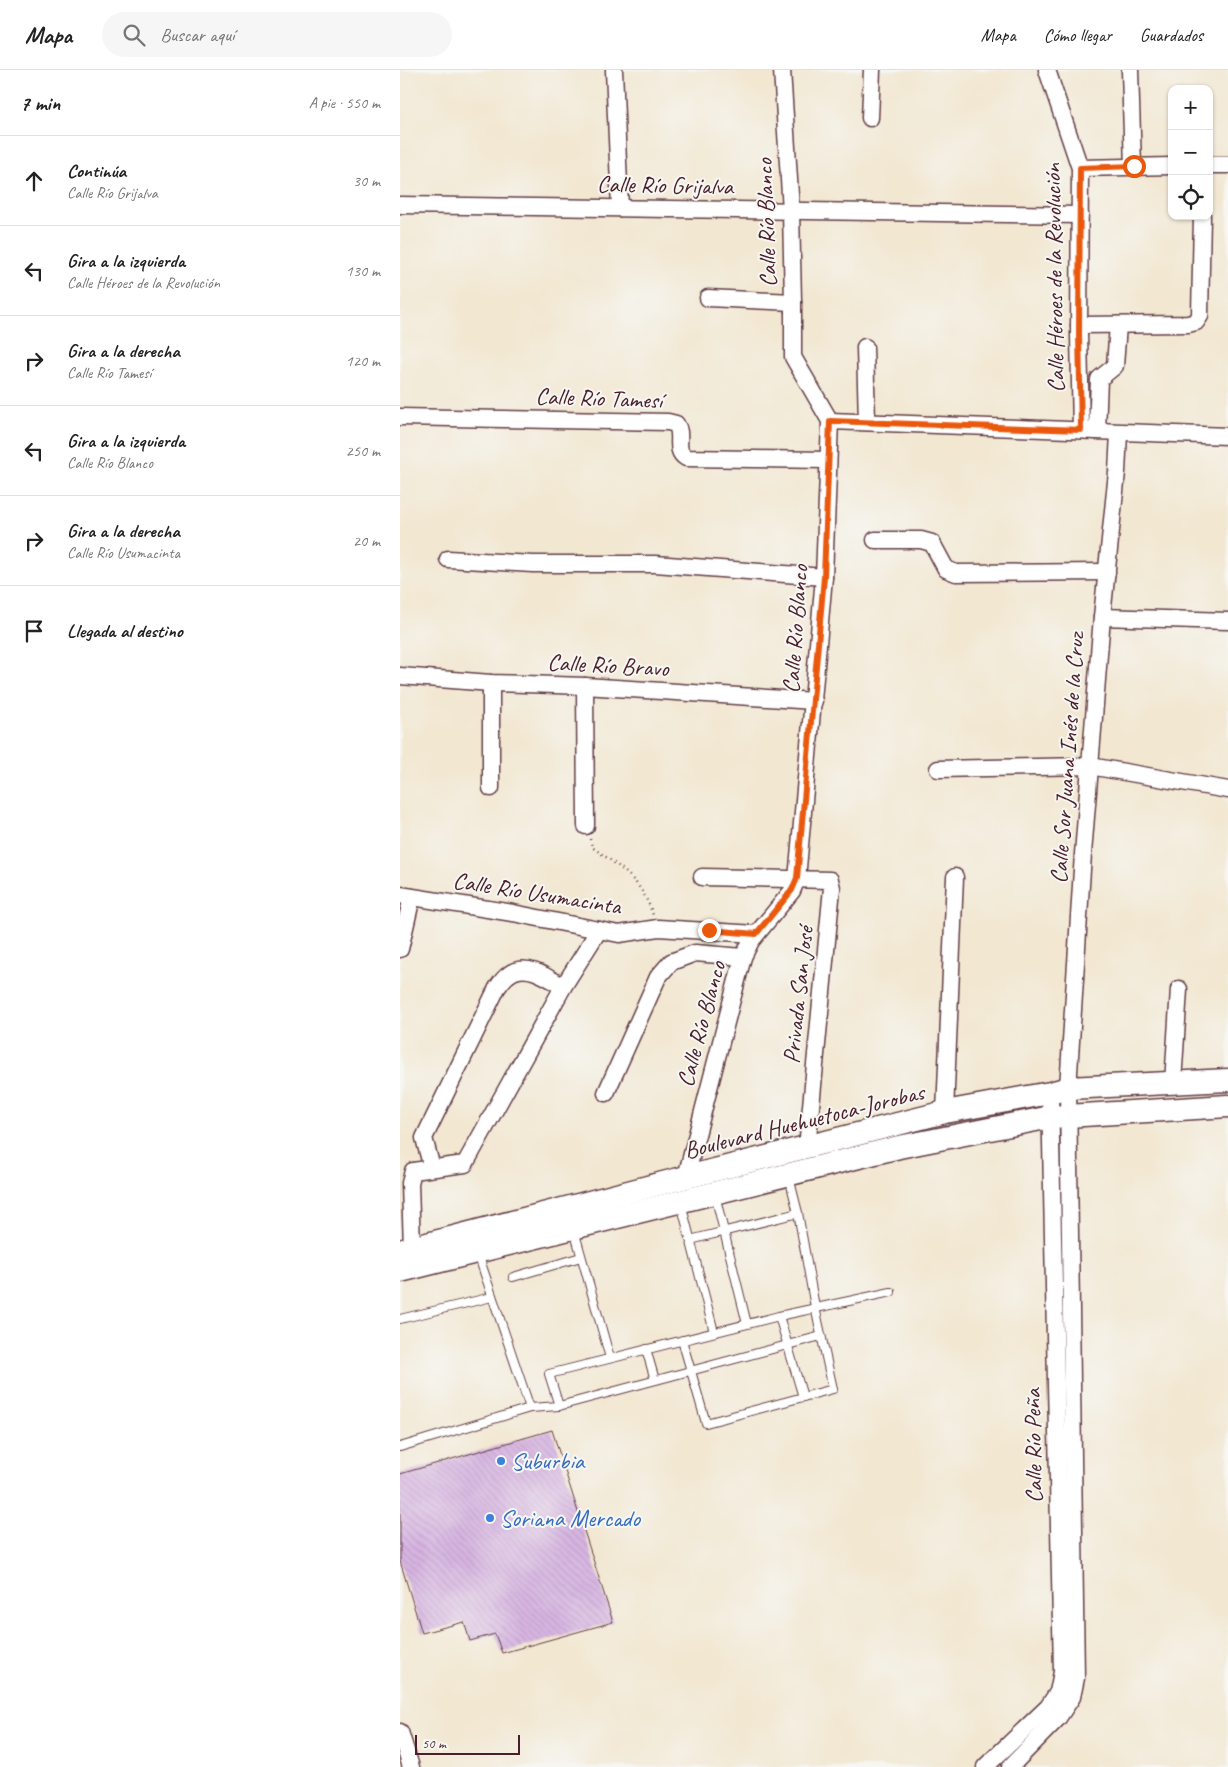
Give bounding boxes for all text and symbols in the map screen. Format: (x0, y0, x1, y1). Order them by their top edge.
search box (102, 12, 452, 57)
text: Mapa (25, 20, 72, 50)
icon: search (120, 21, 148, 49)
text: Buscar aquí (160, 23, 235, 47)
text: Mapa (981, 24, 1016, 46)
text: Cómo llegar (1044, 24, 1112, 46)
text: Guardados (1140, 24, 1203, 46)
map controls (1168, 85, 1213, 220)
button: + (1168, 85, 1213, 130)
text: 7 min (20, 90, 60, 116)
text: A pie · 550 m (309, 93, 380, 113)
button: − (1168, 130, 1213, 175)
route start (1123, 155, 1146, 178)
street label: Calle Río Blanco (749, 157, 783, 288)
text: Continúa (67, 159, 126, 183)
street label: Calle Héroes de la Revolución (1037, 162, 1071, 393)
icon: ahead (20, 167, 48, 195)
street label: Calle Río Grijalva (597, 169, 735, 201)
text: 30 m (353, 171, 380, 191)
button: locate (1168, 175, 1213, 220)
text: Calle Río Grijalva (67, 183, 158, 203)
text: Gira a la izquierda (67, 249, 185, 273)
icon: left (20, 257, 48, 285)
text: 130 m (346, 261, 380, 281)
text: Calle Héroes de la Revolución (67, 273, 220, 293)
text: Gira a la derecha (67, 339, 180, 363)
icon: right (20, 347, 48, 375)
text: 120 m (346, 351, 380, 371)
text: Calle Río Tamesí (67, 363, 152, 383)
street label: Calle Río Tamesí (535, 381, 667, 415)
text: Gira a la izquierda (67, 429, 185, 453)
icon: left (20, 437, 48, 465)
text: 250 m (346, 441, 380, 461)
text: Calle Río Blanco (67, 453, 153, 473)
text: Gira a la derecha (67, 519, 180, 543)
icon: right (20, 527, 48, 555)
text: 20 m (353, 531, 380, 551)
text: Calle Río Usumacinta (67, 543, 180, 563)
street label: Calle Río Blanco (776, 562, 815, 694)
icon: arrive (20, 617, 48, 645)
text: Llegada al destino (67, 619, 183, 643)
street label: Calle Sor Juana Inés de la Cruz (1043, 629, 1091, 885)
street label: Calle Río Bravo (547, 647, 671, 683)
street label: Calle Río Usumacinta (451, 865, 624, 921)
route end (698, 919, 721, 942)
street label: Privada San José (776, 921, 821, 1065)
street label: Calle Río Blanco (670, 956, 733, 1090)
street label: Boulevard Huehuetoca-Jorobas (681, 1076, 929, 1165)
street label: Calle Río Peña (1017, 1387, 1049, 1503)
place label: Suburbia (511, 1446, 586, 1476)
marker: Suburbia (495, 1455, 507, 1467)
place label: Soriana Mercado (500, 1503, 641, 1533)
marker: Soriana Mercado (484, 1512, 496, 1524)
scale bar (415, 1732, 520, 1755)
text: 50 m (422, 1735, 446, 1752)

